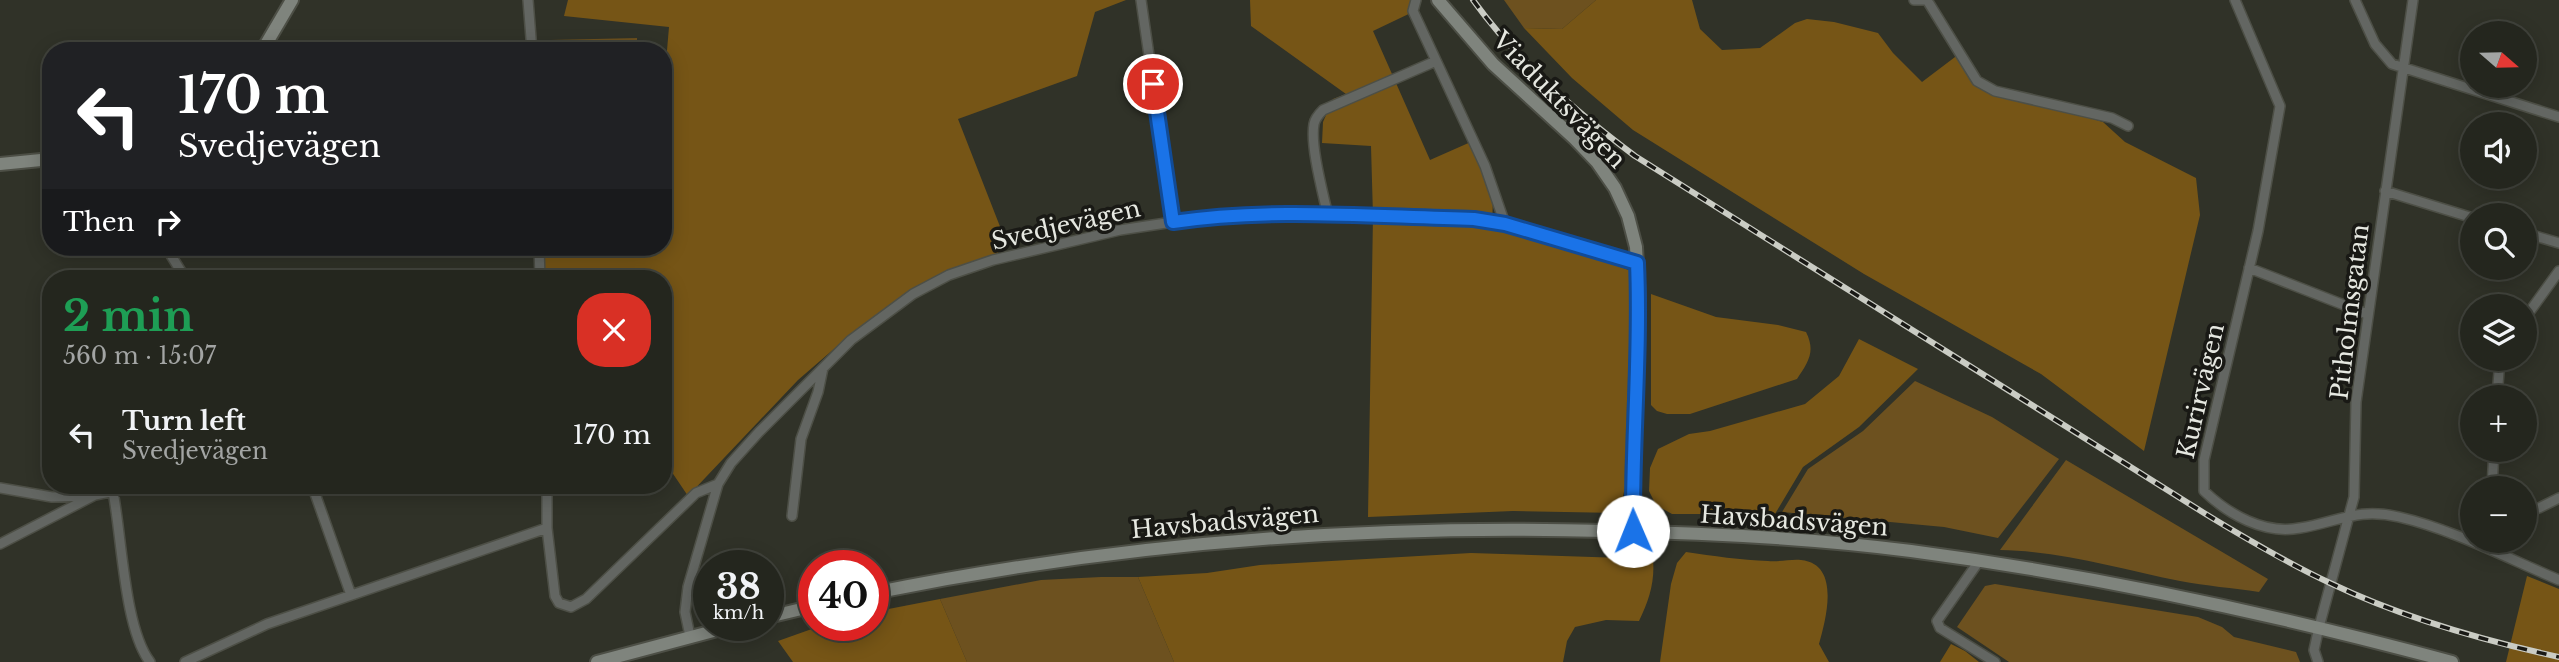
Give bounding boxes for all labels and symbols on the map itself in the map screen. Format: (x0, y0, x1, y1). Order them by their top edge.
north arrow (2460, 21, 2538, 98)
street label: Viaduktsvägen (1486, 24, 1632, 174)
pin (1123, 54, 1183, 114)
street label: Svedjevägen (989, 193, 1143, 256)
street label: Pitholmsgatan (2324, 222, 2375, 402)
street label: Kurirvägen (2171, 320, 2230, 461)
position arrow (1596, 494, 1670, 568)
street label: Havsbadsvägen (1130, 499, 1320, 544)
street label: Havsbadsvägen (1699, 499, 1889, 542)
speed limit sign: 40 (798, 550, 889, 641)

